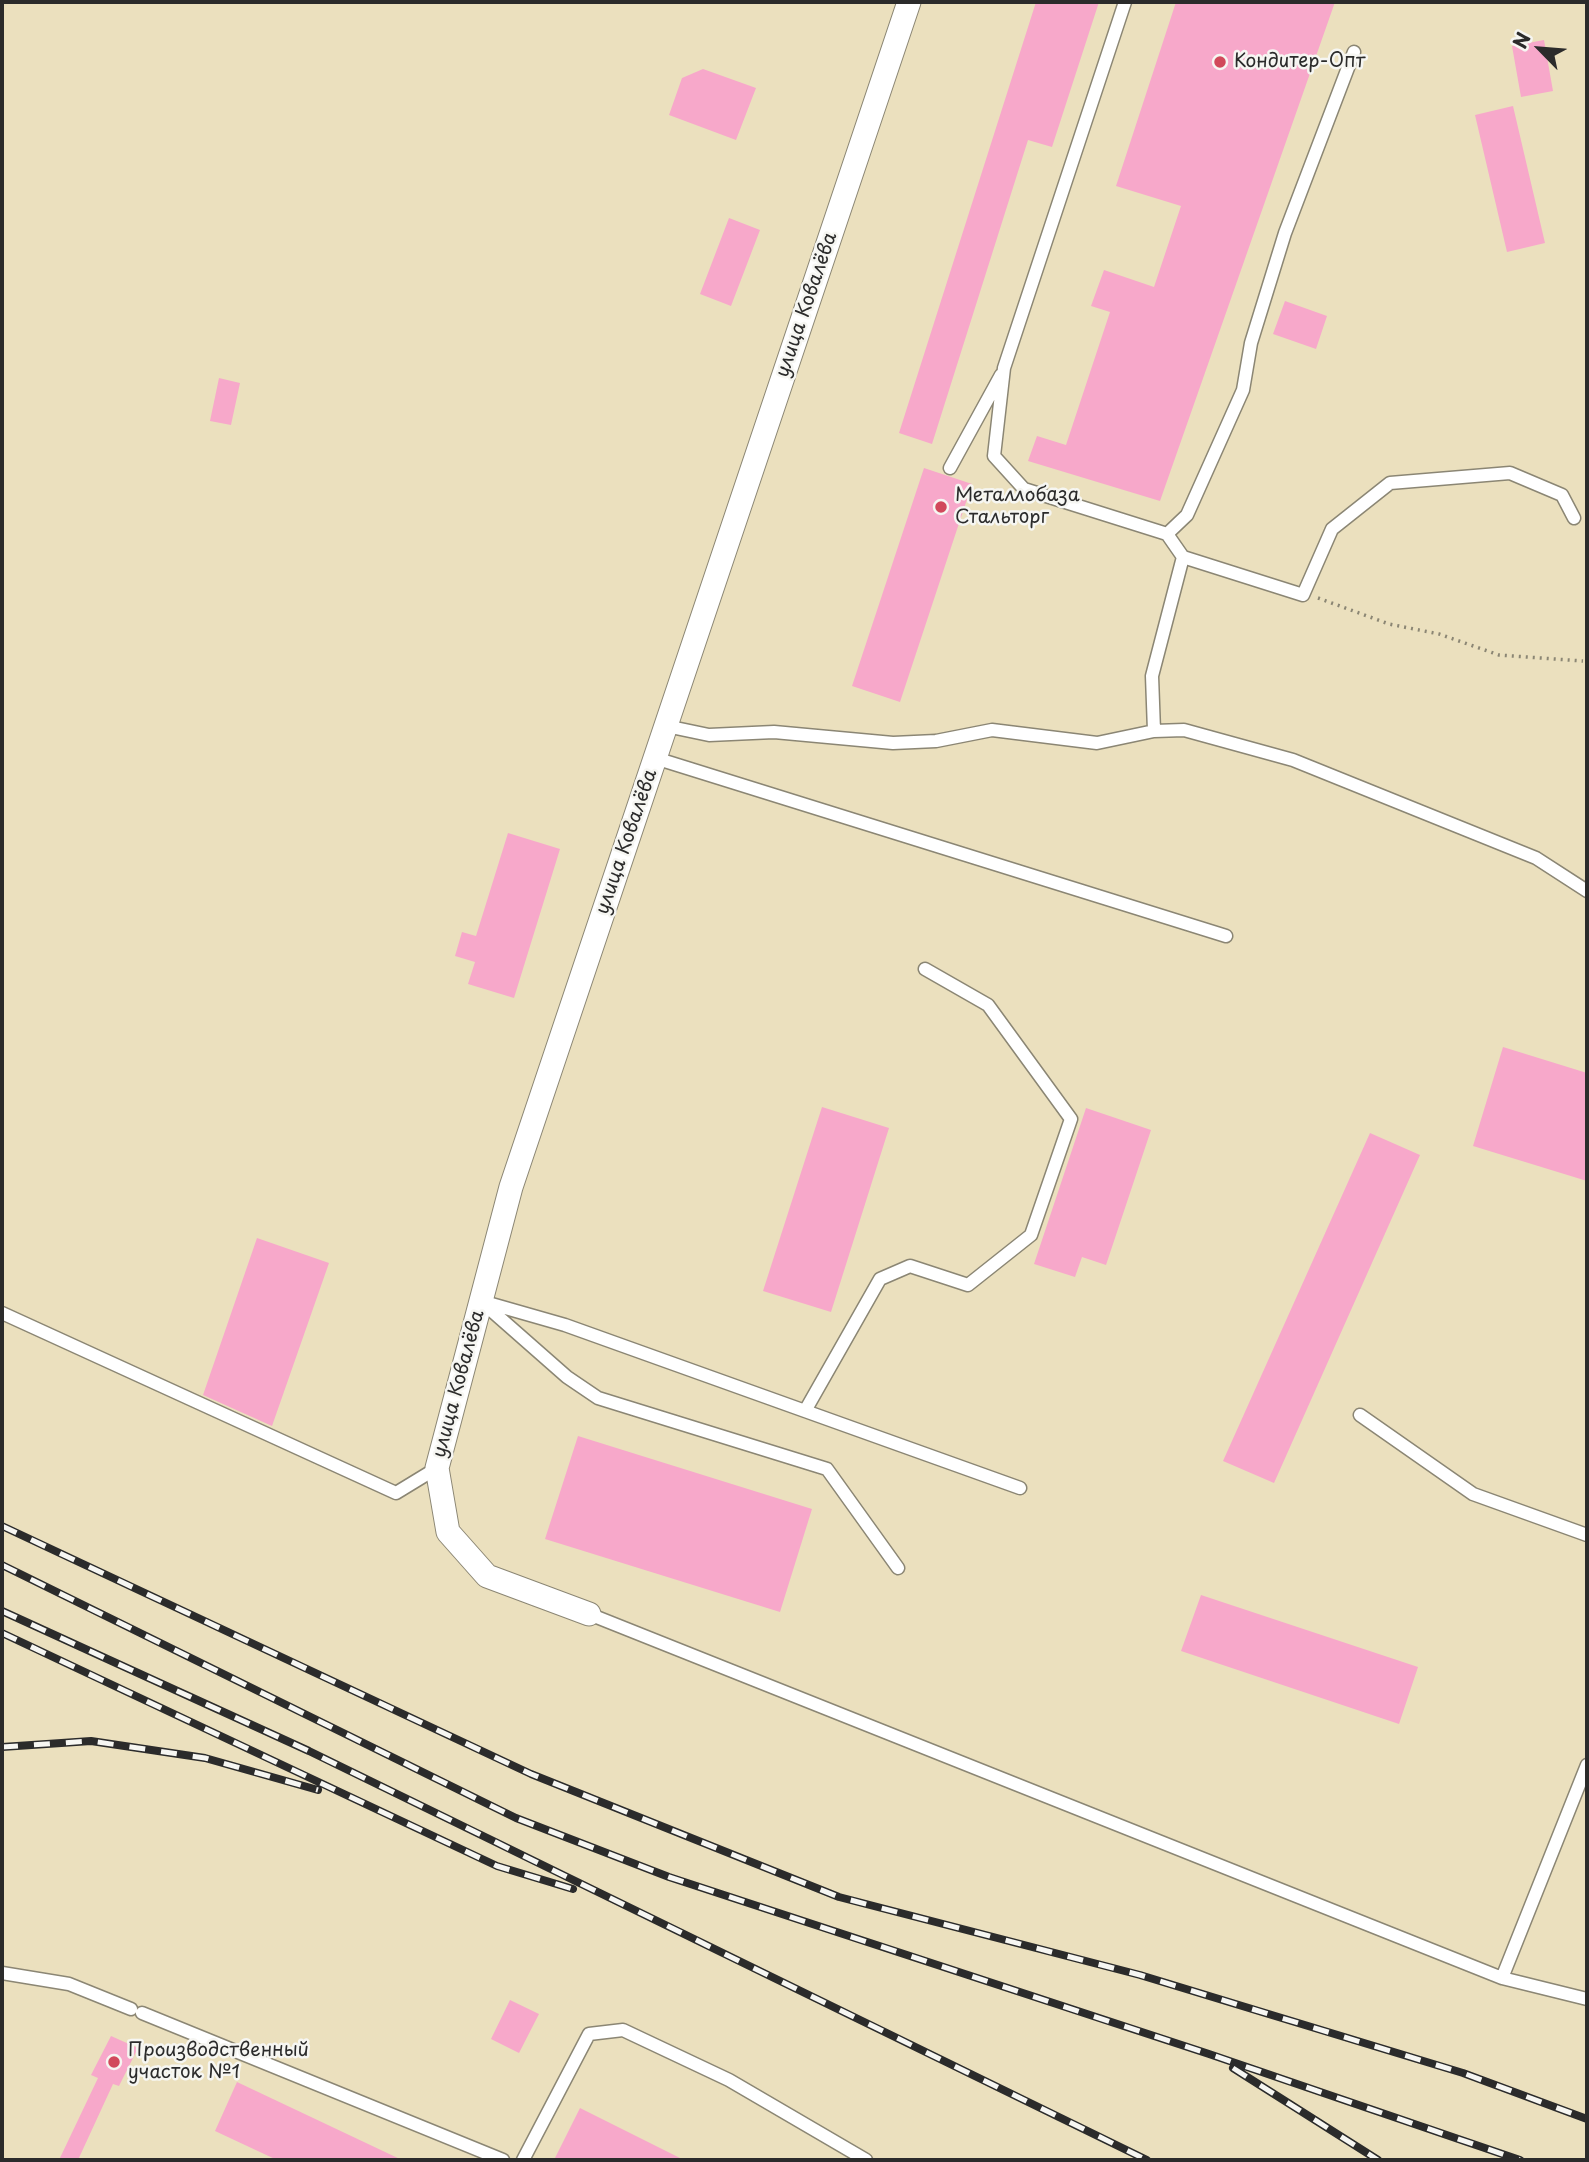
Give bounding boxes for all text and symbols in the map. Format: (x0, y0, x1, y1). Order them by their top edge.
north arrow (1505, 14, 1575, 84)
text: N (1505, 27, 1537, 53)
place label: Кондитер-Опт (1234, 51, 1365, 73)
marker: Кондитер-Опт (1212, 54, 1228, 70)
street label: улица Ковалёва (771, 229, 843, 381)
place label: Металлобаза Стальторг (955, 485, 1080, 529)
marker: Металлобаза Стальторг (933, 499, 949, 515)
street label: улица Ковалёва (591, 766, 663, 918)
street label: улица Ковалёва (428, 1308, 490, 1460)
place label: Производственный участок №1 (128, 2040, 309, 2084)
marker: Производственный участок №1 (106, 2054, 122, 2070)

